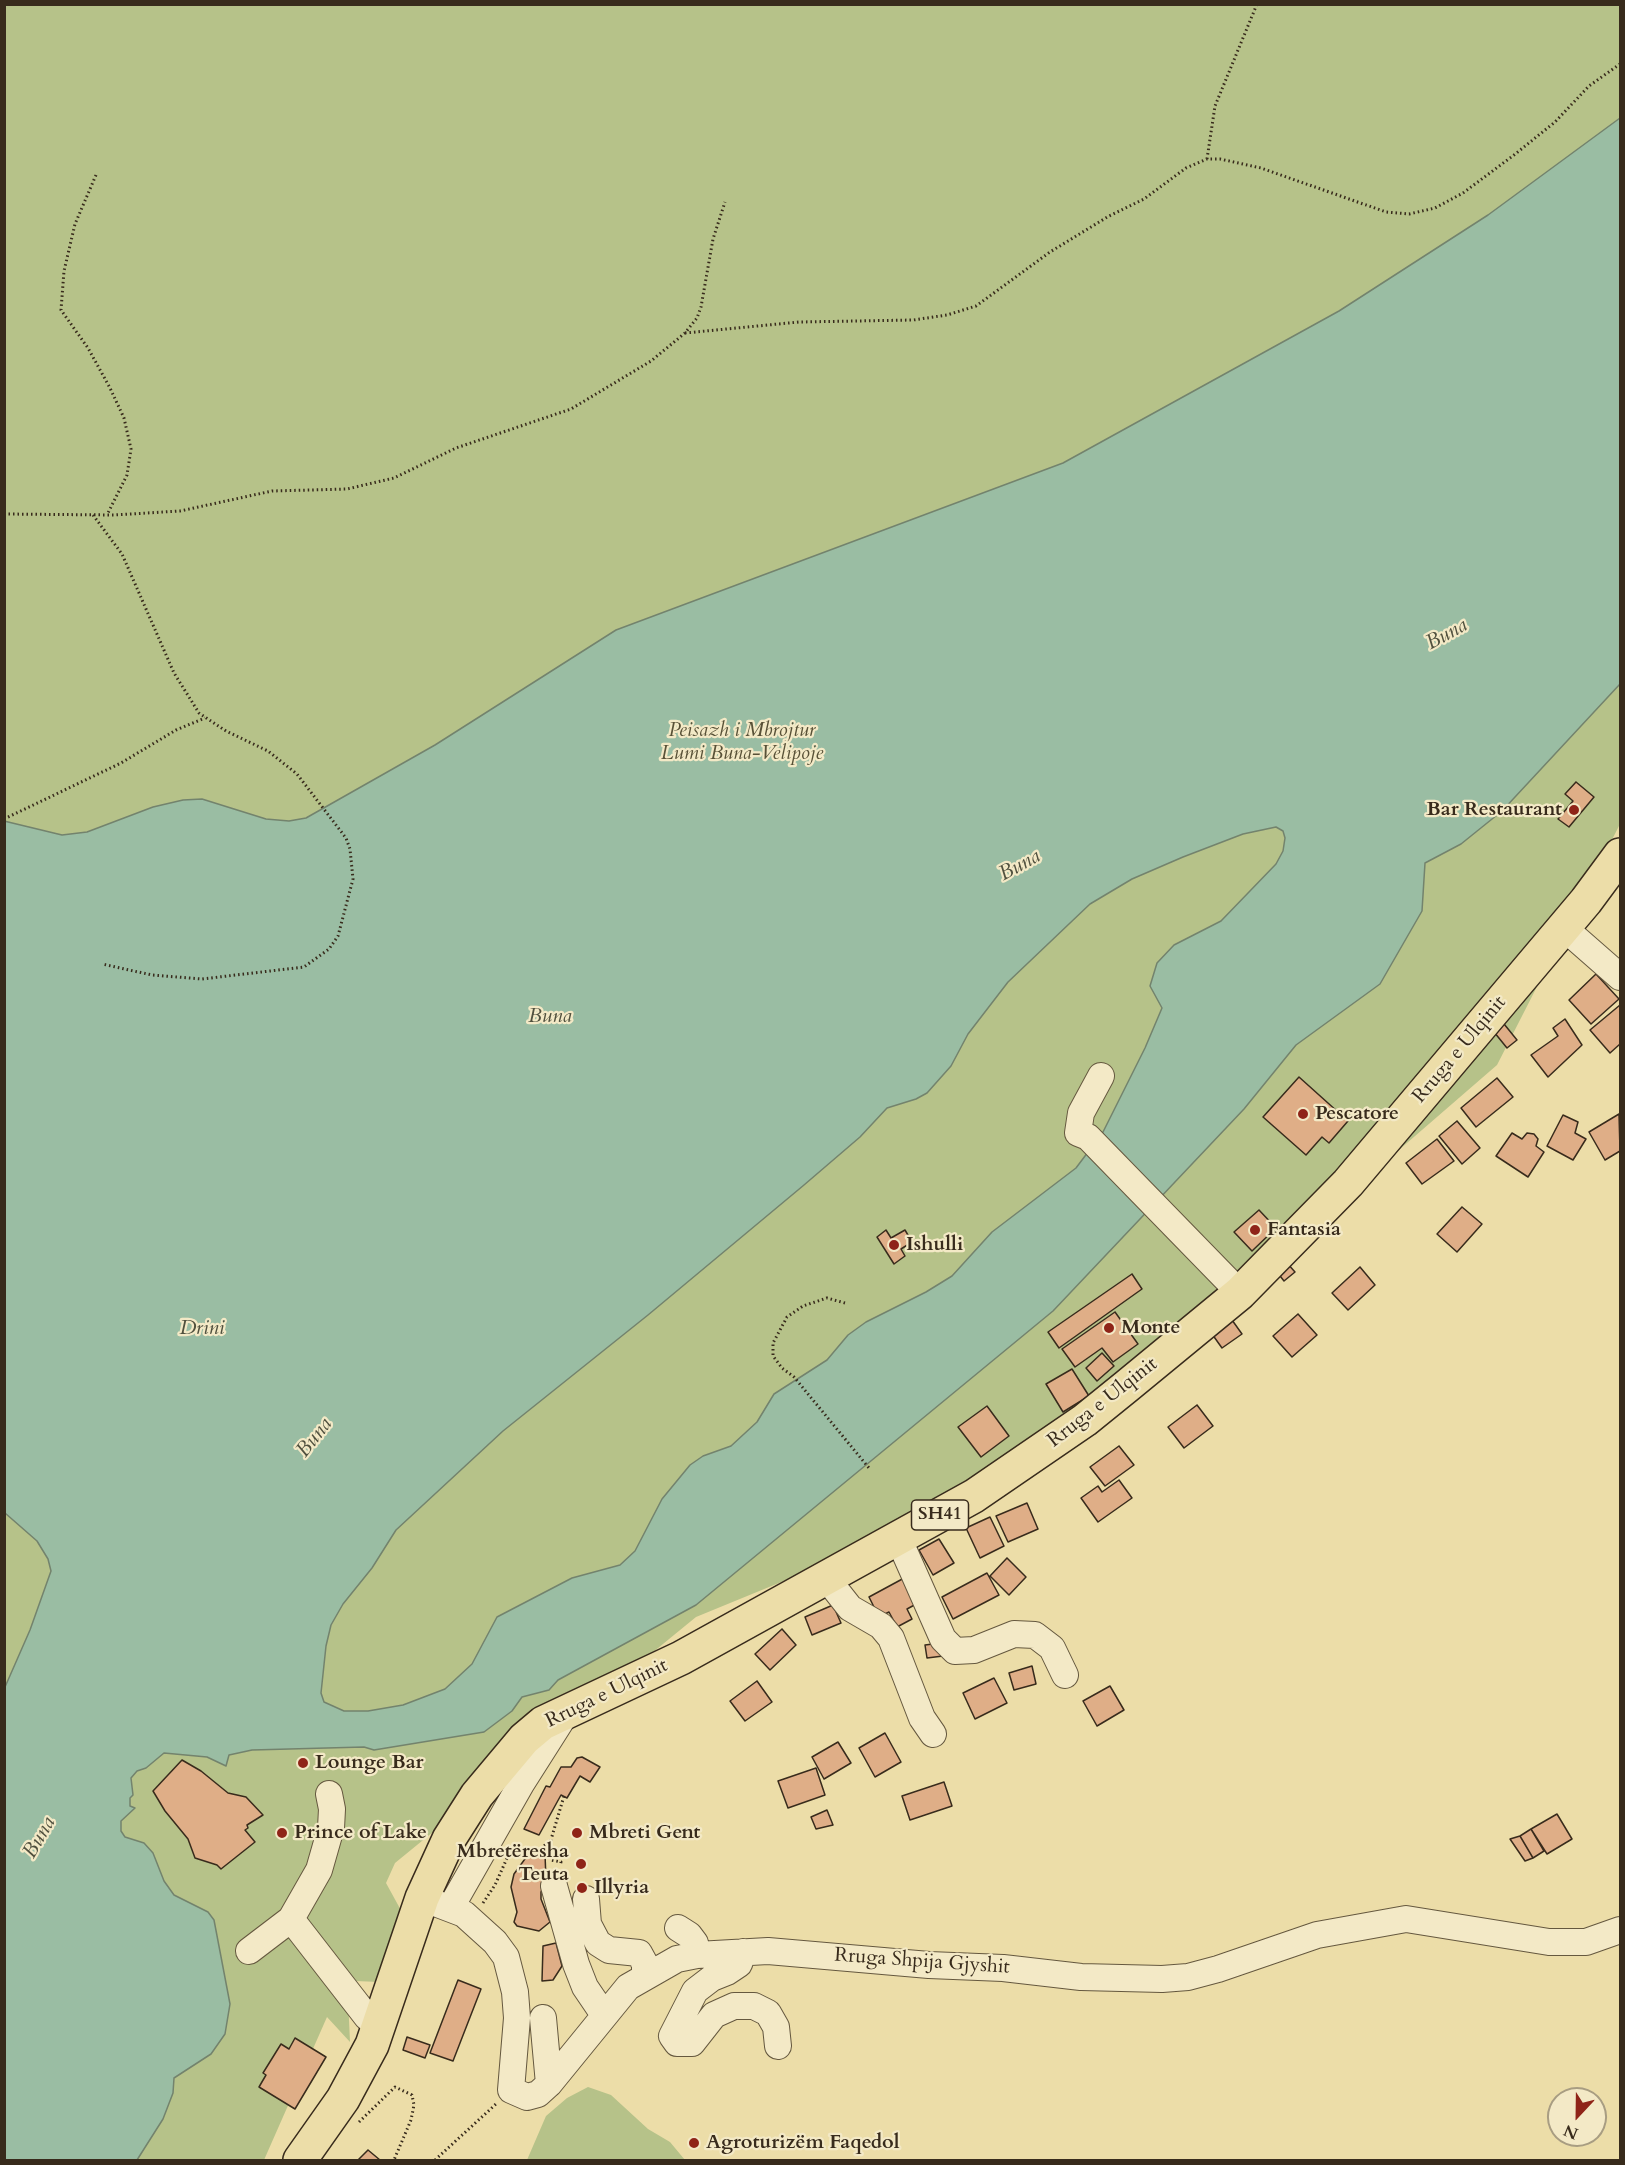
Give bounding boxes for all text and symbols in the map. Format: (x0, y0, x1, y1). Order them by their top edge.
water label: Buna (1422, 613, 1472, 657)
park label: Peisazh i Mbrojtur Lumi Buna-Velipoje (661, 719, 823, 766)
place label: Bar Restaurant (1426, 798, 1562, 822)
marker: Bar Restaurant (1567, 803, 1581, 817)
water label: Buna (995, 844, 1045, 888)
street label: Rruga e Ulqinit (1408, 991, 1512, 1109)
water label: Buna (528, 1004, 572, 1030)
place label: Pescatore (1315, 1102, 1399, 1126)
marker: Pescatore (1296, 1107, 1310, 1121)
place label: Fantasia (1267, 1218, 1341, 1242)
marker: Fantasia (1248, 1223, 1262, 1237)
place label: Ishulli (906, 1233, 963, 1257)
marker: Ishulli (887, 1238, 901, 1252)
water label: Drini (179, 1316, 225, 1342)
place label: Monte (1121, 1316, 1180, 1340)
marker: Monte (1102, 1321, 1116, 1335)
street label: Rruga e Ulqinit (1043, 1353, 1163, 1453)
water label: Buna (292, 1413, 338, 1463)
road number: SH41 (912, 1500, 968, 1530)
street label: Rruga e Ulqinit (542, 1654, 672, 1734)
place label: Lounge Bar (315, 1751, 424, 1775)
marker: Lounge Bar (296, 1756, 310, 1770)
water label: Buna (18, 1813, 62, 1863)
place label: Prince of Lake (294, 1821, 427, 1845)
place label: Mbreti Gent (589, 1821, 700, 1845)
marker: Prince of Lake (275, 1826, 289, 1840)
marker: Mbreti Gent (570, 1826, 584, 1840)
place label: Mbretëresha Teuta (456, 1840, 569, 1887)
marker: Mbretëresha Teuta (574, 1857, 588, 1871)
place label: Illyria (594, 1876, 649, 1900)
marker: Illyria (575, 1881, 589, 1895)
street label: Rruga Shpija Gjyshit (833, 1944, 1011, 1980)
north arrow (1547, 2087, 1607, 2147)
text: N (1560, 2119, 1582, 2145)
place label: Agroturizëm Faqedol (706, 2131, 900, 2155)
marker: Agroturizëm Faqedol (687, 2136, 701, 2150)

